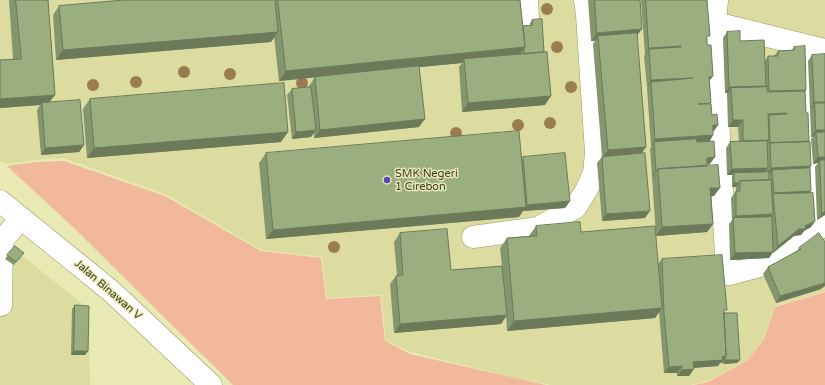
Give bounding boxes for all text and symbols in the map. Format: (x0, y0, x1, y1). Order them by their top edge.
place label: SMK Negeri 1 Cirebon (395, 167, 458, 193)
marker: SMK Negeri 1 Cirebon (382, 175, 392, 185)
street label: Jalan Binawan V (72, 257, 144, 323)

